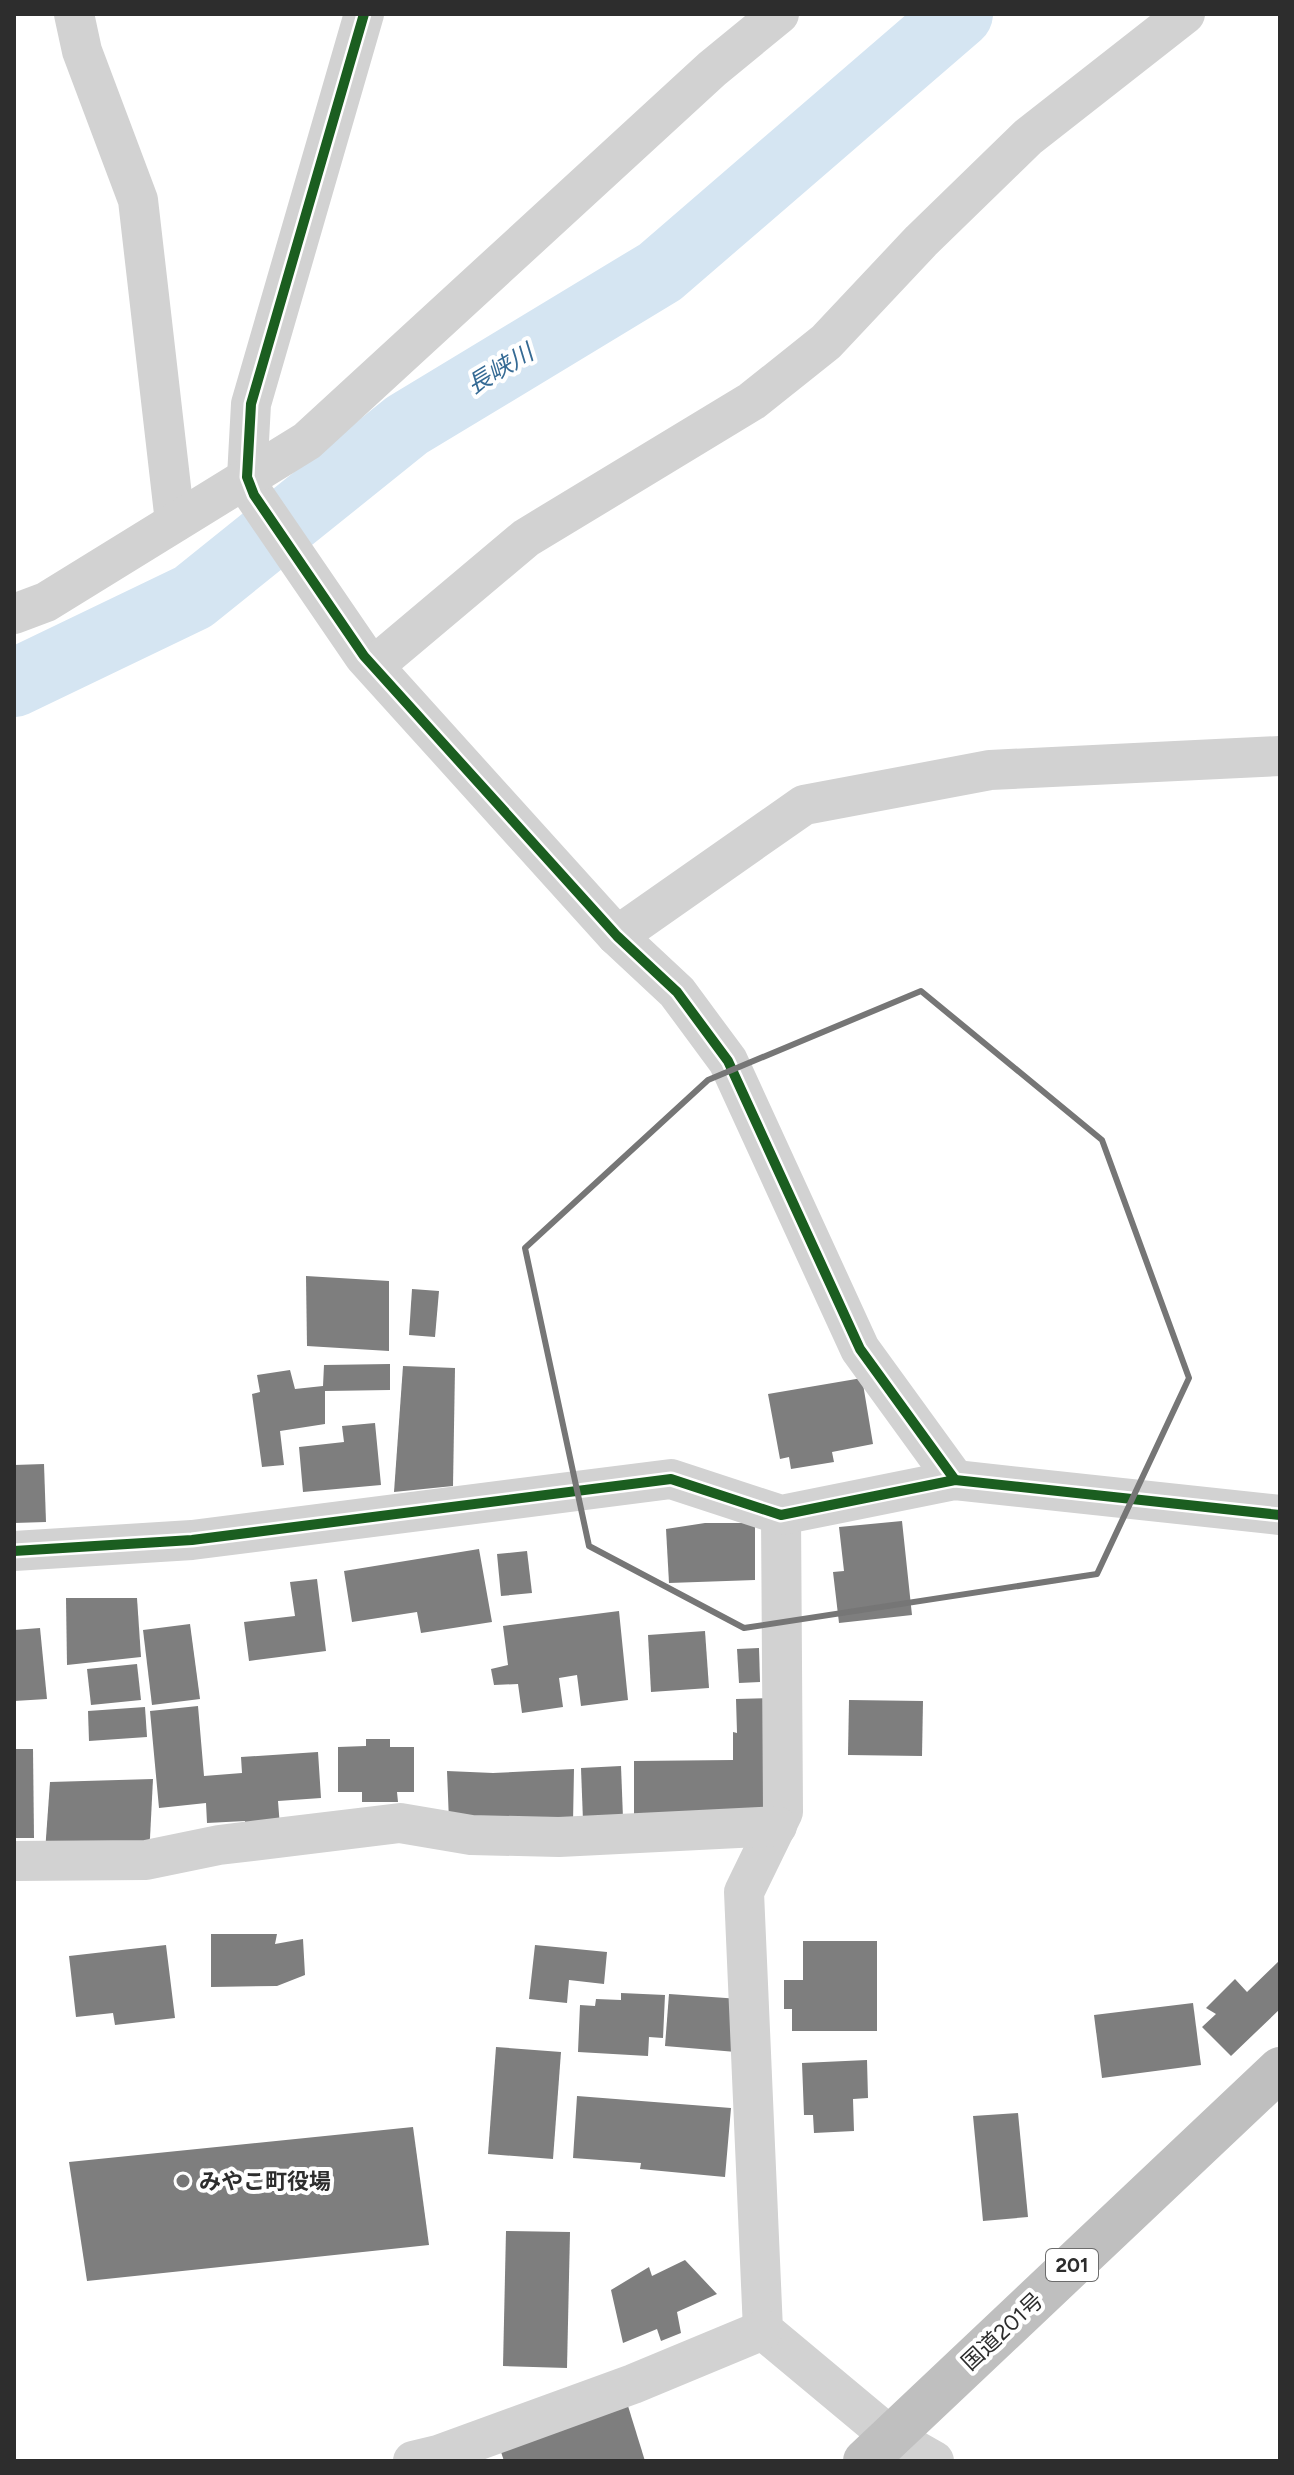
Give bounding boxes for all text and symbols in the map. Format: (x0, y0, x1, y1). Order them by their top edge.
water label: 長峡川 (461, 336, 541, 400)
place label: みやこ町役場 (199, 2168, 331, 2195)
marker: みやこ町役場 (174, 2172, 192, 2190)
road number: 201 (1046, 2249, 1098, 2281)
street label: 国道201号 (956, 2287, 1049, 2376)

